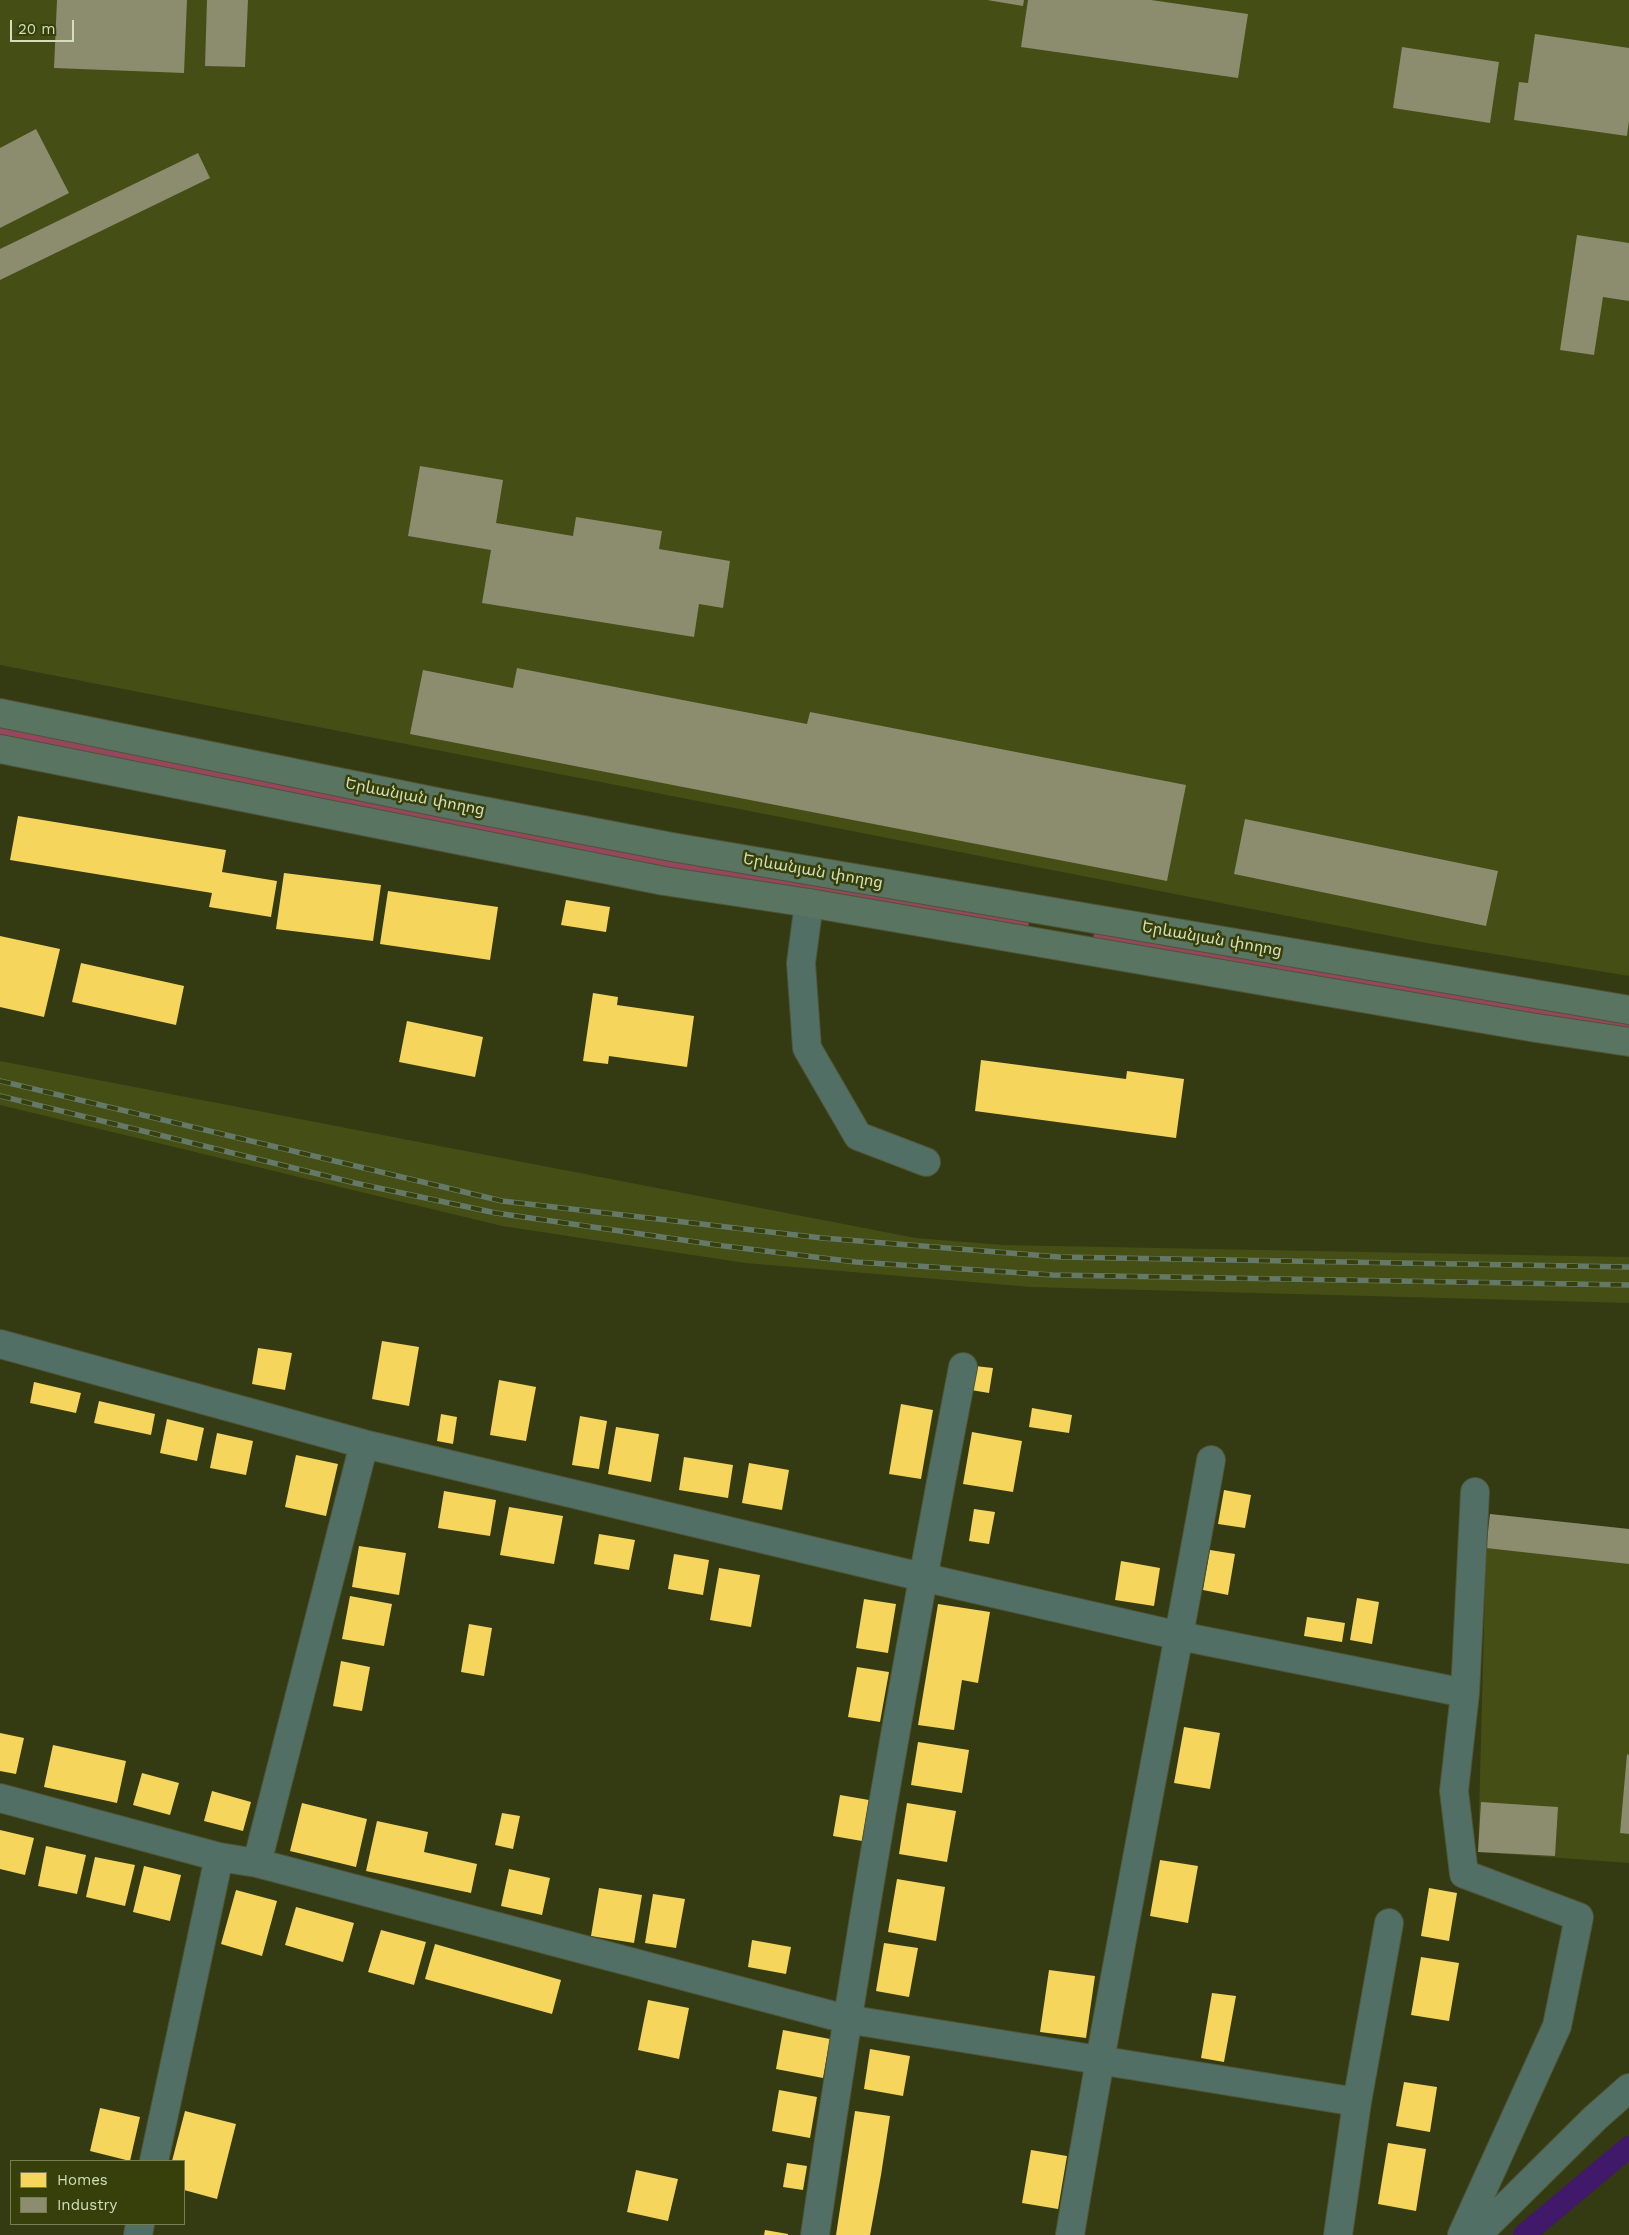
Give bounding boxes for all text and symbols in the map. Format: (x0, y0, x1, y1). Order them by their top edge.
scale bar (12, 10, 76, 42)
text: 20 m (18, 20, 56, 38)
street label: Երևանյան փողոց (344, 774, 486, 820)
street label: Երևանյան փողոց (741, 849, 885, 893)
street label: Երևանյան փողոց (1140, 917, 1284, 961)
legend (10, 2160, 185, 2225)
text: Homes (57, 2171, 108, 2189)
text: Industry (57, 2196, 117, 2214)

